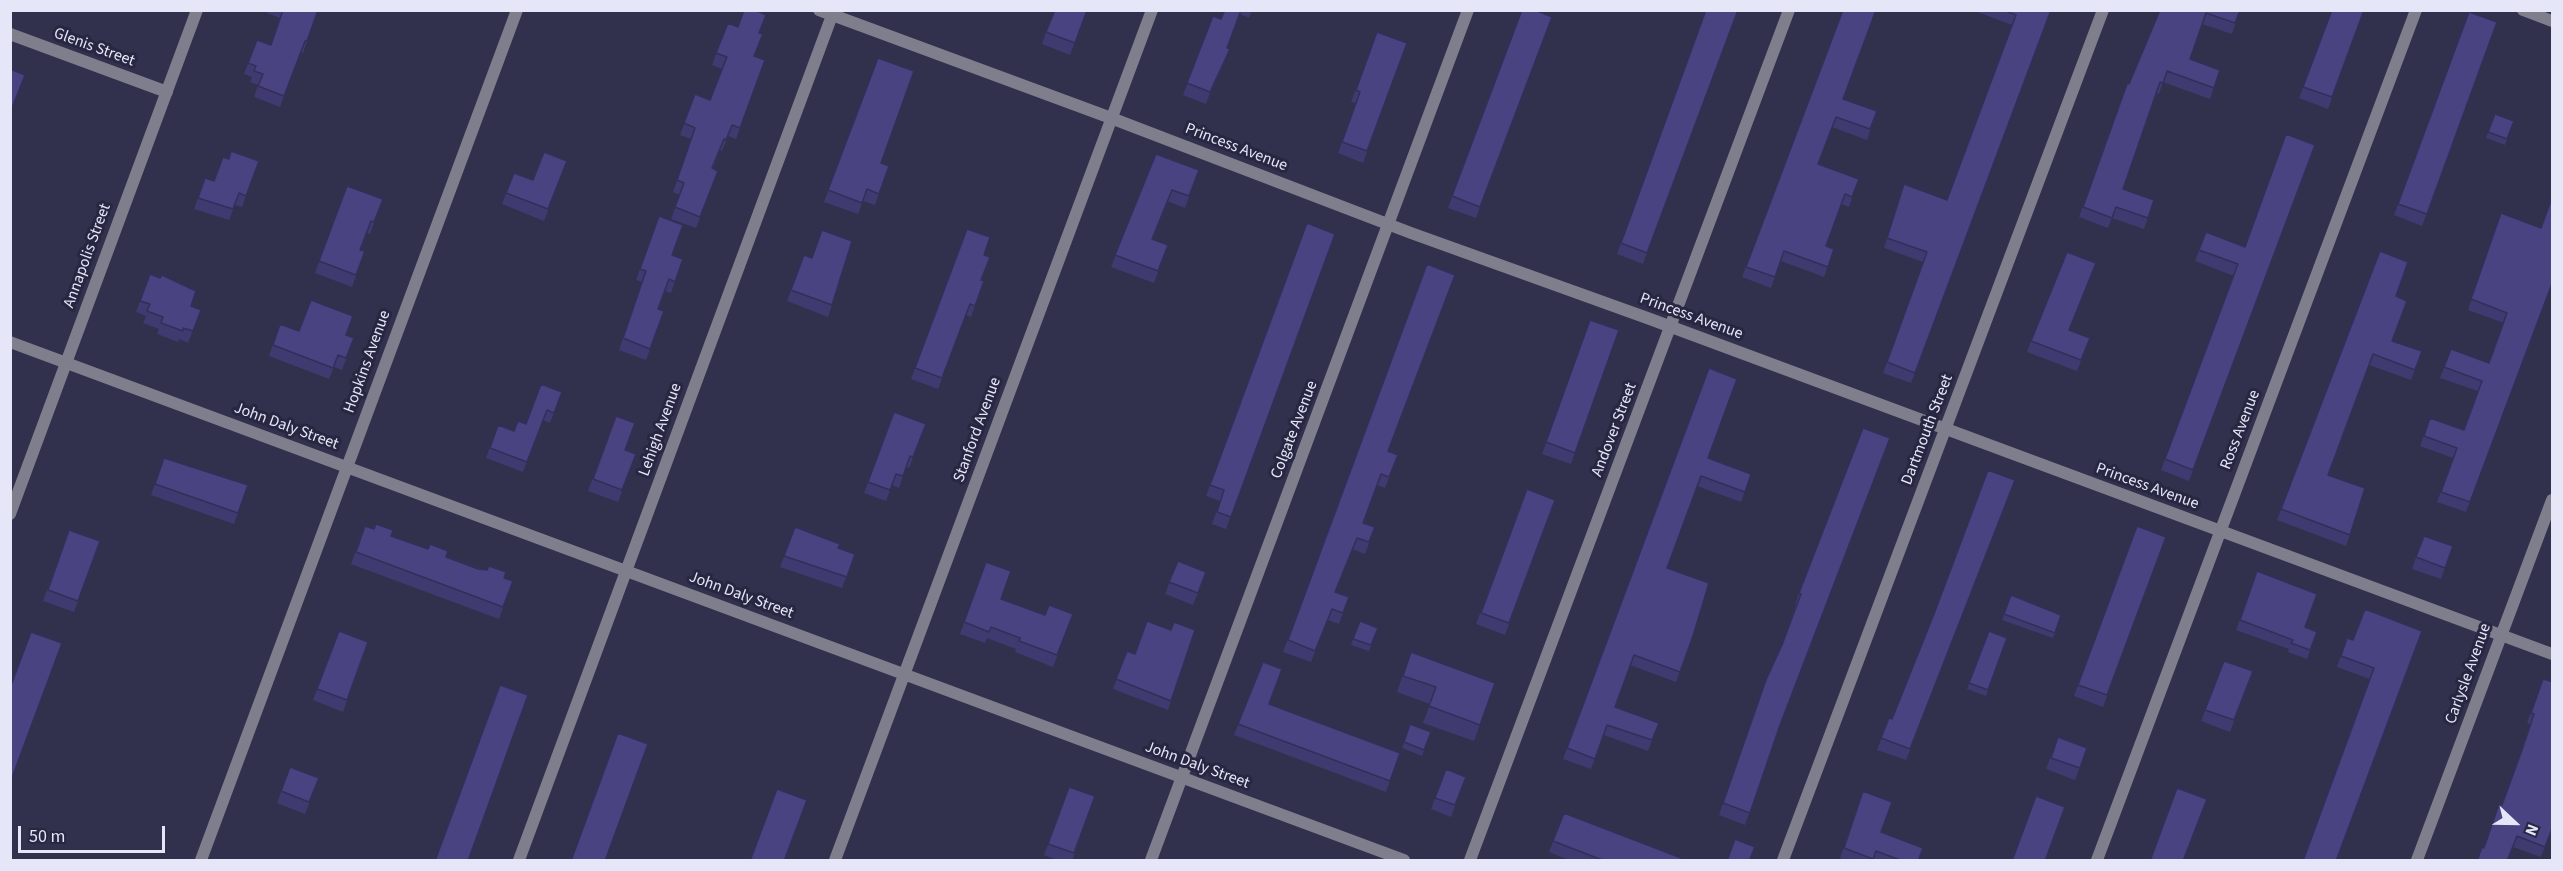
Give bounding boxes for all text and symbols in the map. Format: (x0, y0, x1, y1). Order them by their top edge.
street label: Glenis Street (51, 25, 137, 71)
street label: Princess Avenue (1182, 120, 1290, 176)
street label: Annapolis Street (60, 201, 116, 311)
street label: Princess Avenue (1637, 289, 1745, 345)
street label: Hopkins Avenue (341, 308, 395, 416)
street label: Dartmouth Street (1898, 372, 1958, 488)
street label: Stanford Avenue (950, 375, 1006, 485)
street label: Colgate Avenue (1268, 378, 1322, 482)
street label: Andover Street (1588, 380, 1642, 480)
street label: Lehigh Avenue (635, 381, 687, 479)
street label: Ross Avenue (2217, 388, 2265, 472)
street label: John Daly Street (231, 399, 341, 455)
street label: Princess Avenue (2093, 459, 2201, 515)
street label: John Daly Street (686, 568, 796, 624)
street label: Carlysle Avenue (2442, 621, 2496, 727)
street label: John Daly Street (1142, 738, 1252, 794)
north arrow (2485, 793, 2545, 853)
scale bar (21, 814, 168, 852)
text: N (2520, 821, 2544, 839)
text: 50 m (29, 824, 65, 849)

